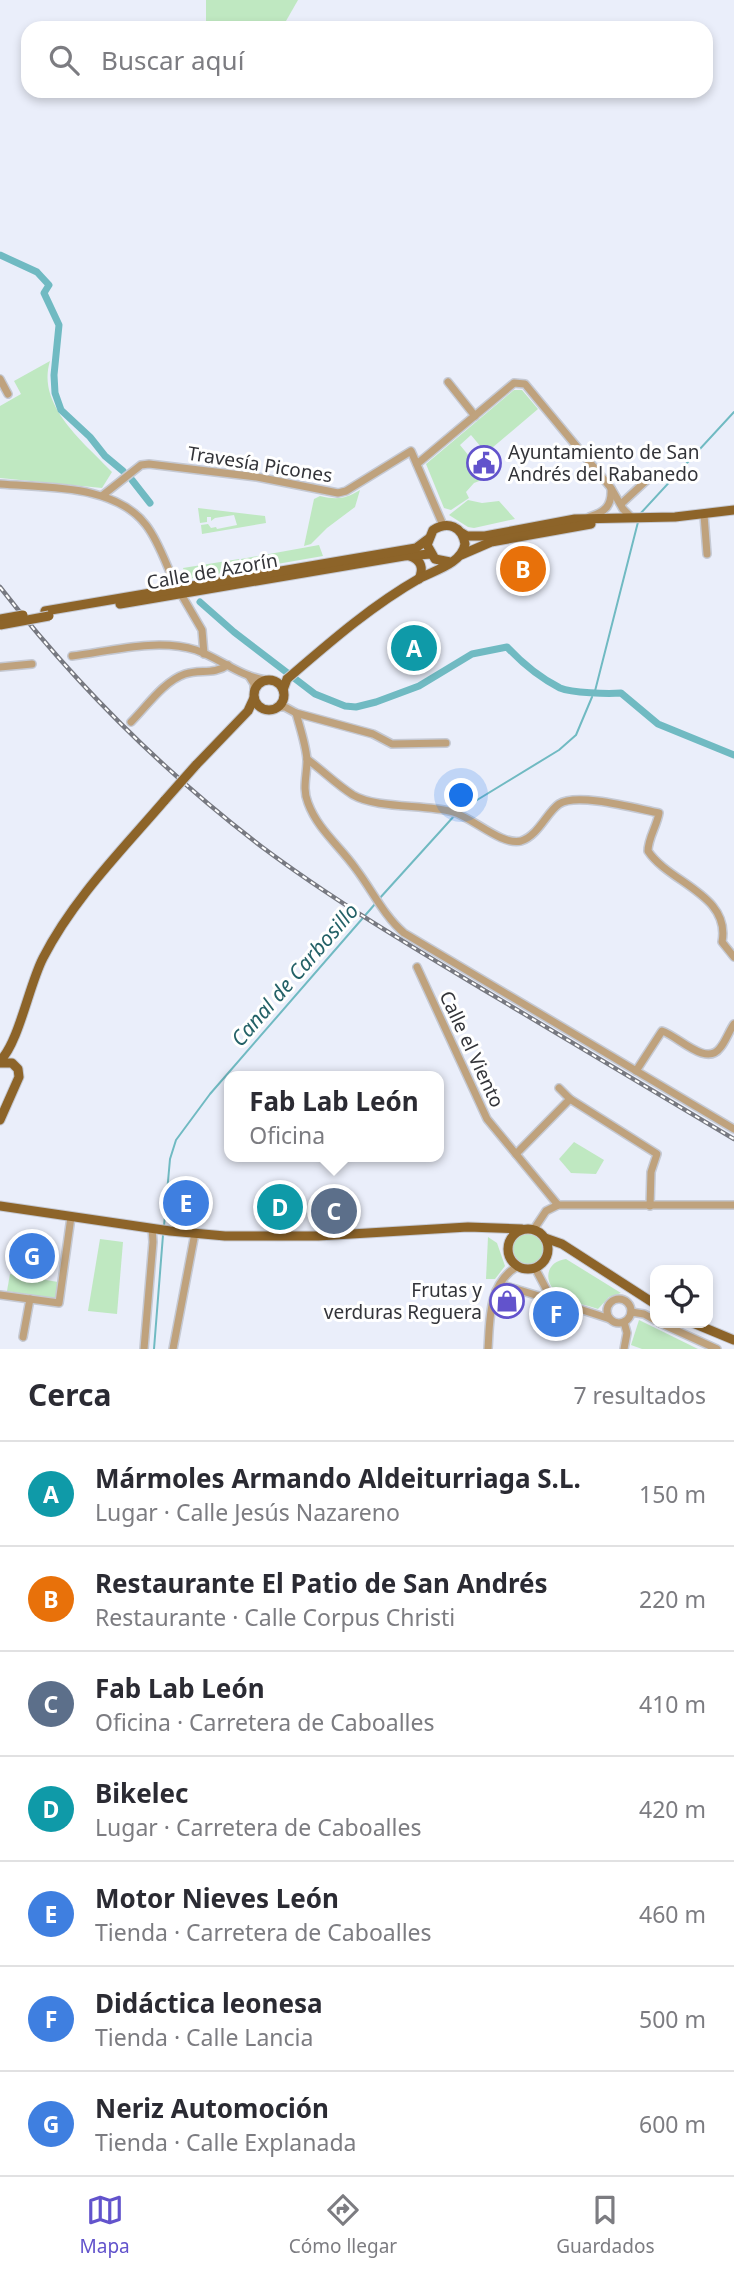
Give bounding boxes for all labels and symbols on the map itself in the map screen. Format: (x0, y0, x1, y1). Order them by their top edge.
place label: Ayuntamiento de San Andrés del Rabanedo (508, 439, 699, 487)
street label: Travesía Picones (186, 440, 334, 488)
public building icon: Ayuntamiento de San Andrés del Rabanedo (465, 444, 503, 482)
pin: B (500, 543, 546, 595)
street label: Calle de Azorín (144, 547, 280, 595)
pin: A (391, 622, 437, 674)
your location (444, 778, 478, 812)
water label: Canal de Carbosillo (224, 897, 364, 1052)
street label: Calle el Viento (434, 986, 510, 1112)
pin: E (163, 1177, 209, 1229)
pin: D (257, 1181, 303, 1233)
pin: C (311, 1185, 357, 1237)
pin: G (9, 1230, 55, 1282)
place label: Frutas y verduras Reguera (324, 1277, 482, 1325)
shop icon: Frutas y verduras Reguera (488, 1282, 526, 1320)
pin: F (533, 1288, 579, 1340)

